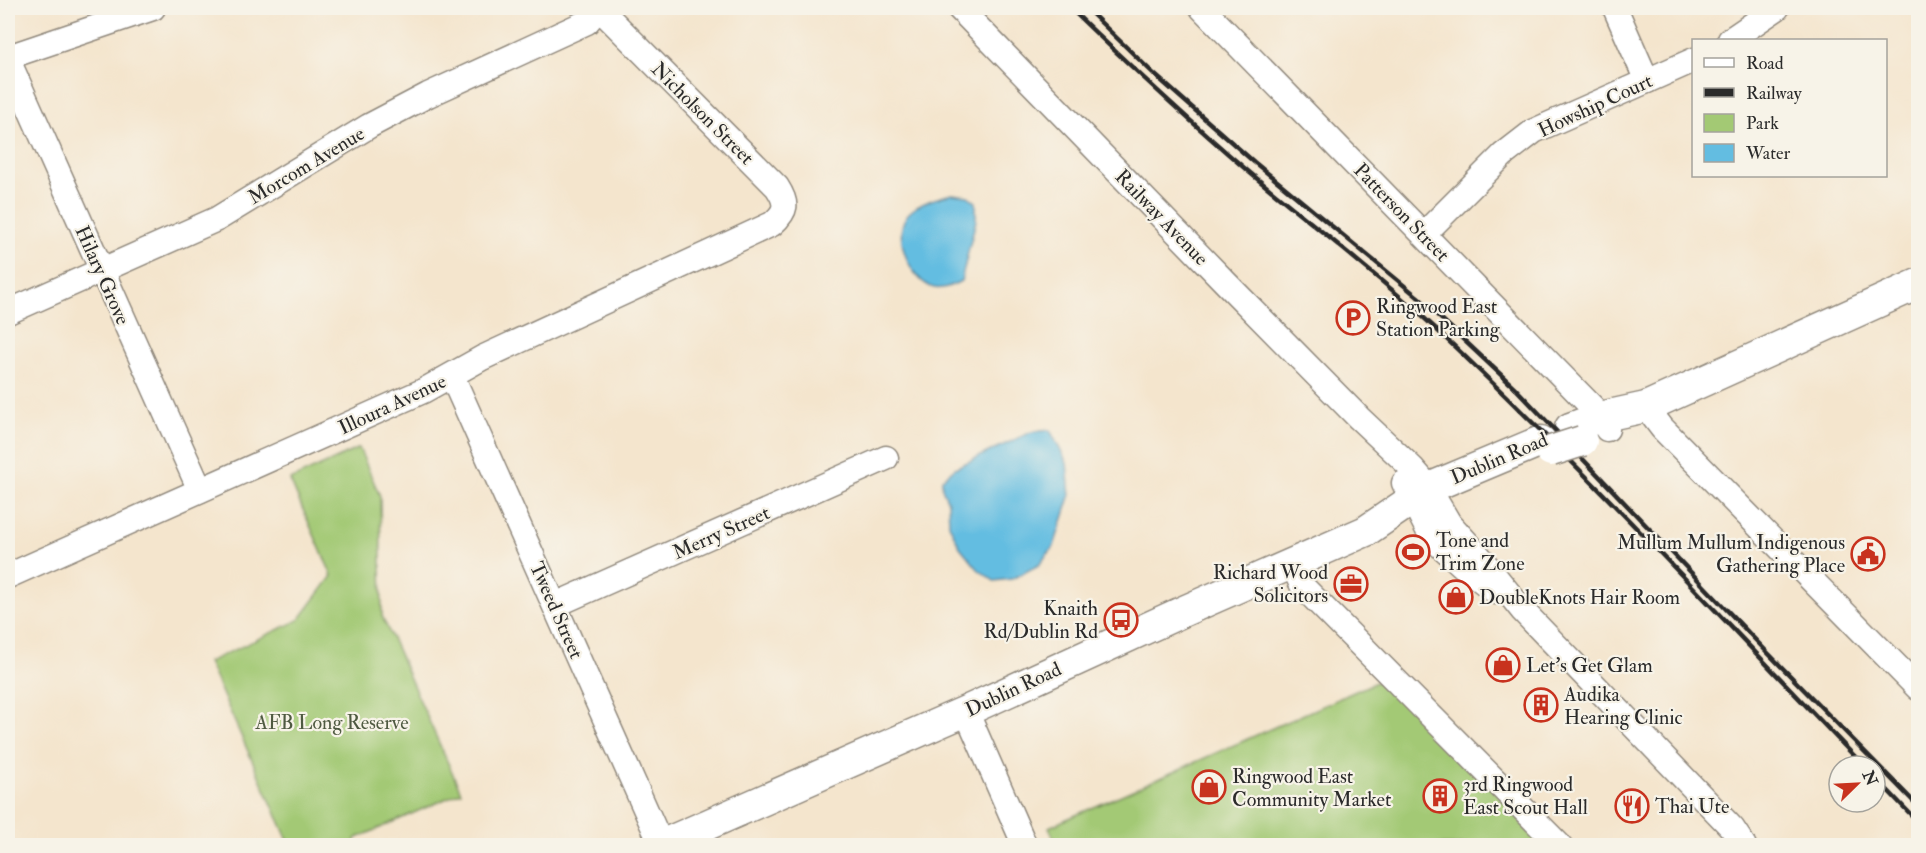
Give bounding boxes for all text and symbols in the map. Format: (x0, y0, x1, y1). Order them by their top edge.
legend (1692, 39, 1887, 177)
text: Road (1746, 52, 1784, 75)
street label: Nicholson Street (646, 57, 760, 170)
street label: Howship Court (1534, 68, 1657, 144)
text: Railway (1746, 82, 1803, 105)
text: Park (1746, 112, 1779, 135)
street label: Morcom Avenue (244, 121, 369, 210)
text: Water (1745, 142, 1790, 165)
street label: Patterson Street (1348, 158, 1455, 267)
street label: Railway Avenue (1110, 164, 1214, 271)
street label: Hilary Grove (70, 222, 136, 329)
place label: Ringwood East Station Parking (1376, 294, 1501, 342)
parking icon: Ringwood East Station Parking (1335, 300, 1371, 336)
street label: Illoura Avenue (334, 369, 450, 440)
street label: Dublin Road (1447, 427, 1552, 490)
street label: Merry Street (669, 500, 774, 565)
place label: Tone and Trim Zone (1436, 528, 1525, 576)
place label: Mullum Mullum Indigenous Gathering Place (1617, 530, 1845, 578)
sports icon: Tone and Trim Zone (1395, 534, 1431, 570)
public building icon: Mullum Mullum Indigenous Gathering Place (1850, 536, 1886, 572)
street label: Tweed Street (524, 558, 589, 663)
place label: Richard Wood Solicitors (1213, 560, 1328, 608)
office icon: Richard Wood Solicitors (1333, 566, 1369, 602)
shop icon: DoubleKnots Hair Room (1438, 579, 1474, 615)
place label: DoubleKnots Hair Room (1479, 585, 1681, 610)
place label: Knaith Rd/Dublin Rd (984, 596, 1099, 644)
bus stop icon: Knaith Rd/Dublin Rd (1103, 602, 1139, 638)
shop icon: Let's Get Glam (1485, 647, 1521, 683)
place label: Let's Get Glam (1526, 653, 1653, 678)
street label: Dublin Road (961, 656, 1065, 723)
place label: Audika Hearing Clinic (1563, 682, 1683, 730)
building icon: Audika Hearing Clinic (1523, 687, 1559, 723)
park label: AFB Long Reserve (254, 710, 409, 735)
north arrow (1827, 754, 1887, 814)
place label: Ringwood East Community Market (1232, 764, 1392, 812)
text: N (1857, 767, 1882, 790)
shop icon: Ringwood East Community Market (1191, 769, 1227, 805)
place label: 3rd Ringwood East Scout Hall (1463, 772, 1588, 820)
building icon: 3rd Ringwood East Scout Hall (1422, 778, 1458, 814)
restaurant icon: Thai Ute (1614, 788, 1650, 824)
place label: Thai Ute (1655, 794, 1729, 819)

